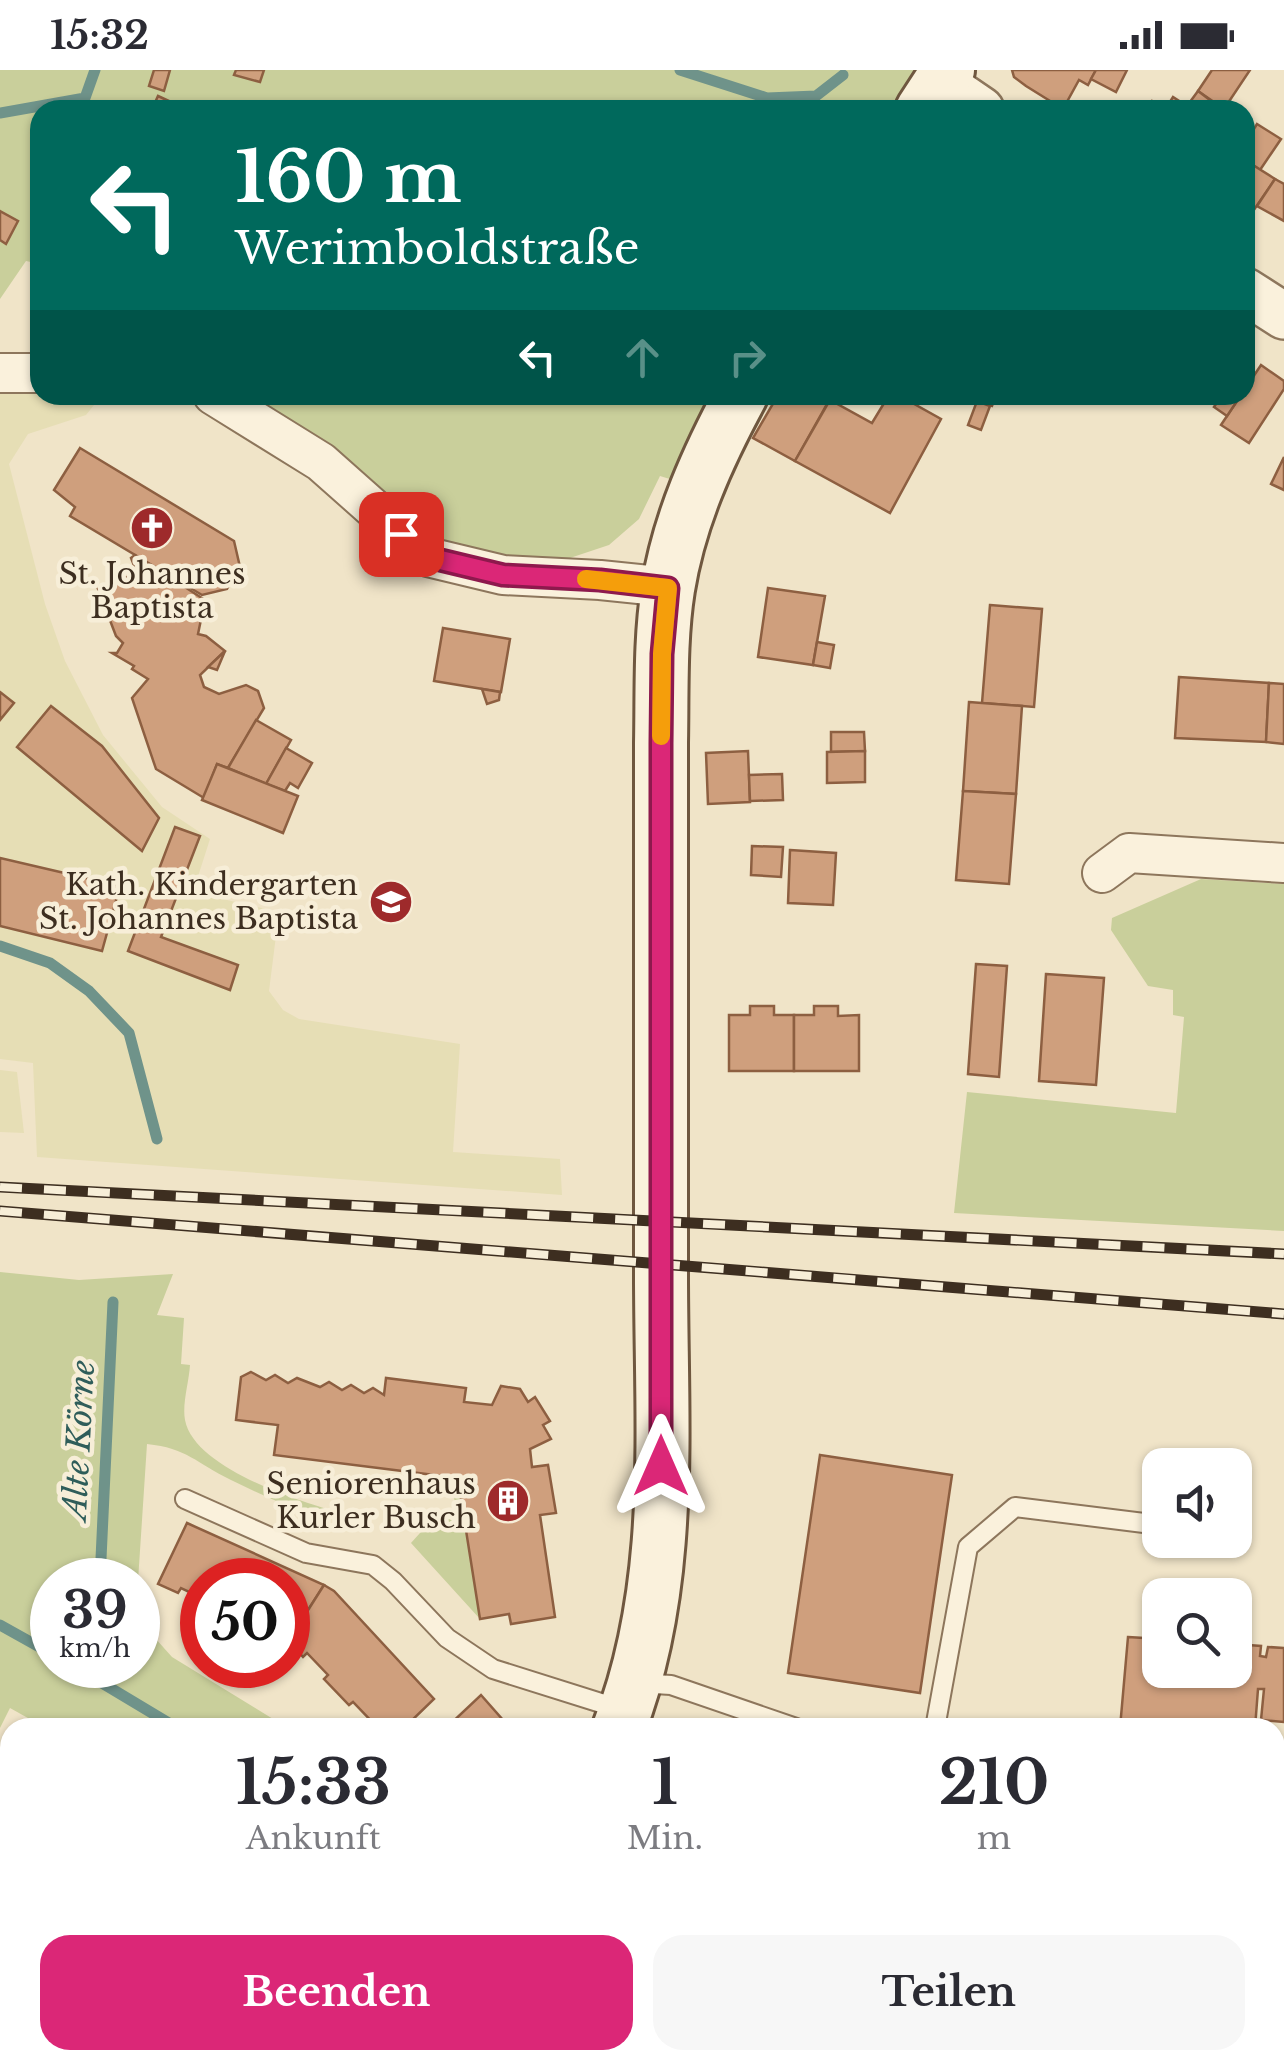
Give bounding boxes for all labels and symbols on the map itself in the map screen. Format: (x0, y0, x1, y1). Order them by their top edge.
pin (359, 492, 444, 577)
church icon: St. Johannes Baptista (129, 505, 175, 551)
place label: St. Johannes Baptista (58, 555, 246, 626)
place label: Kath. Kindergarten St. Johannes Baptista (39, 866, 358, 937)
school or university icon: Kath. Kindergarten St. Johannes Baptista (368, 879, 414, 925)
water label: Alte Körne (55, 1359, 103, 1525)
position arrow (609, 1414, 713, 1518)
place label: Seniorenhaus Kurler Busch (266, 1465, 476, 1536)
building icon: Seniorenhaus Kurler Busch (485, 1478, 531, 1524)
speed limit sign: 50 (180, 1558, 310, 1688)

